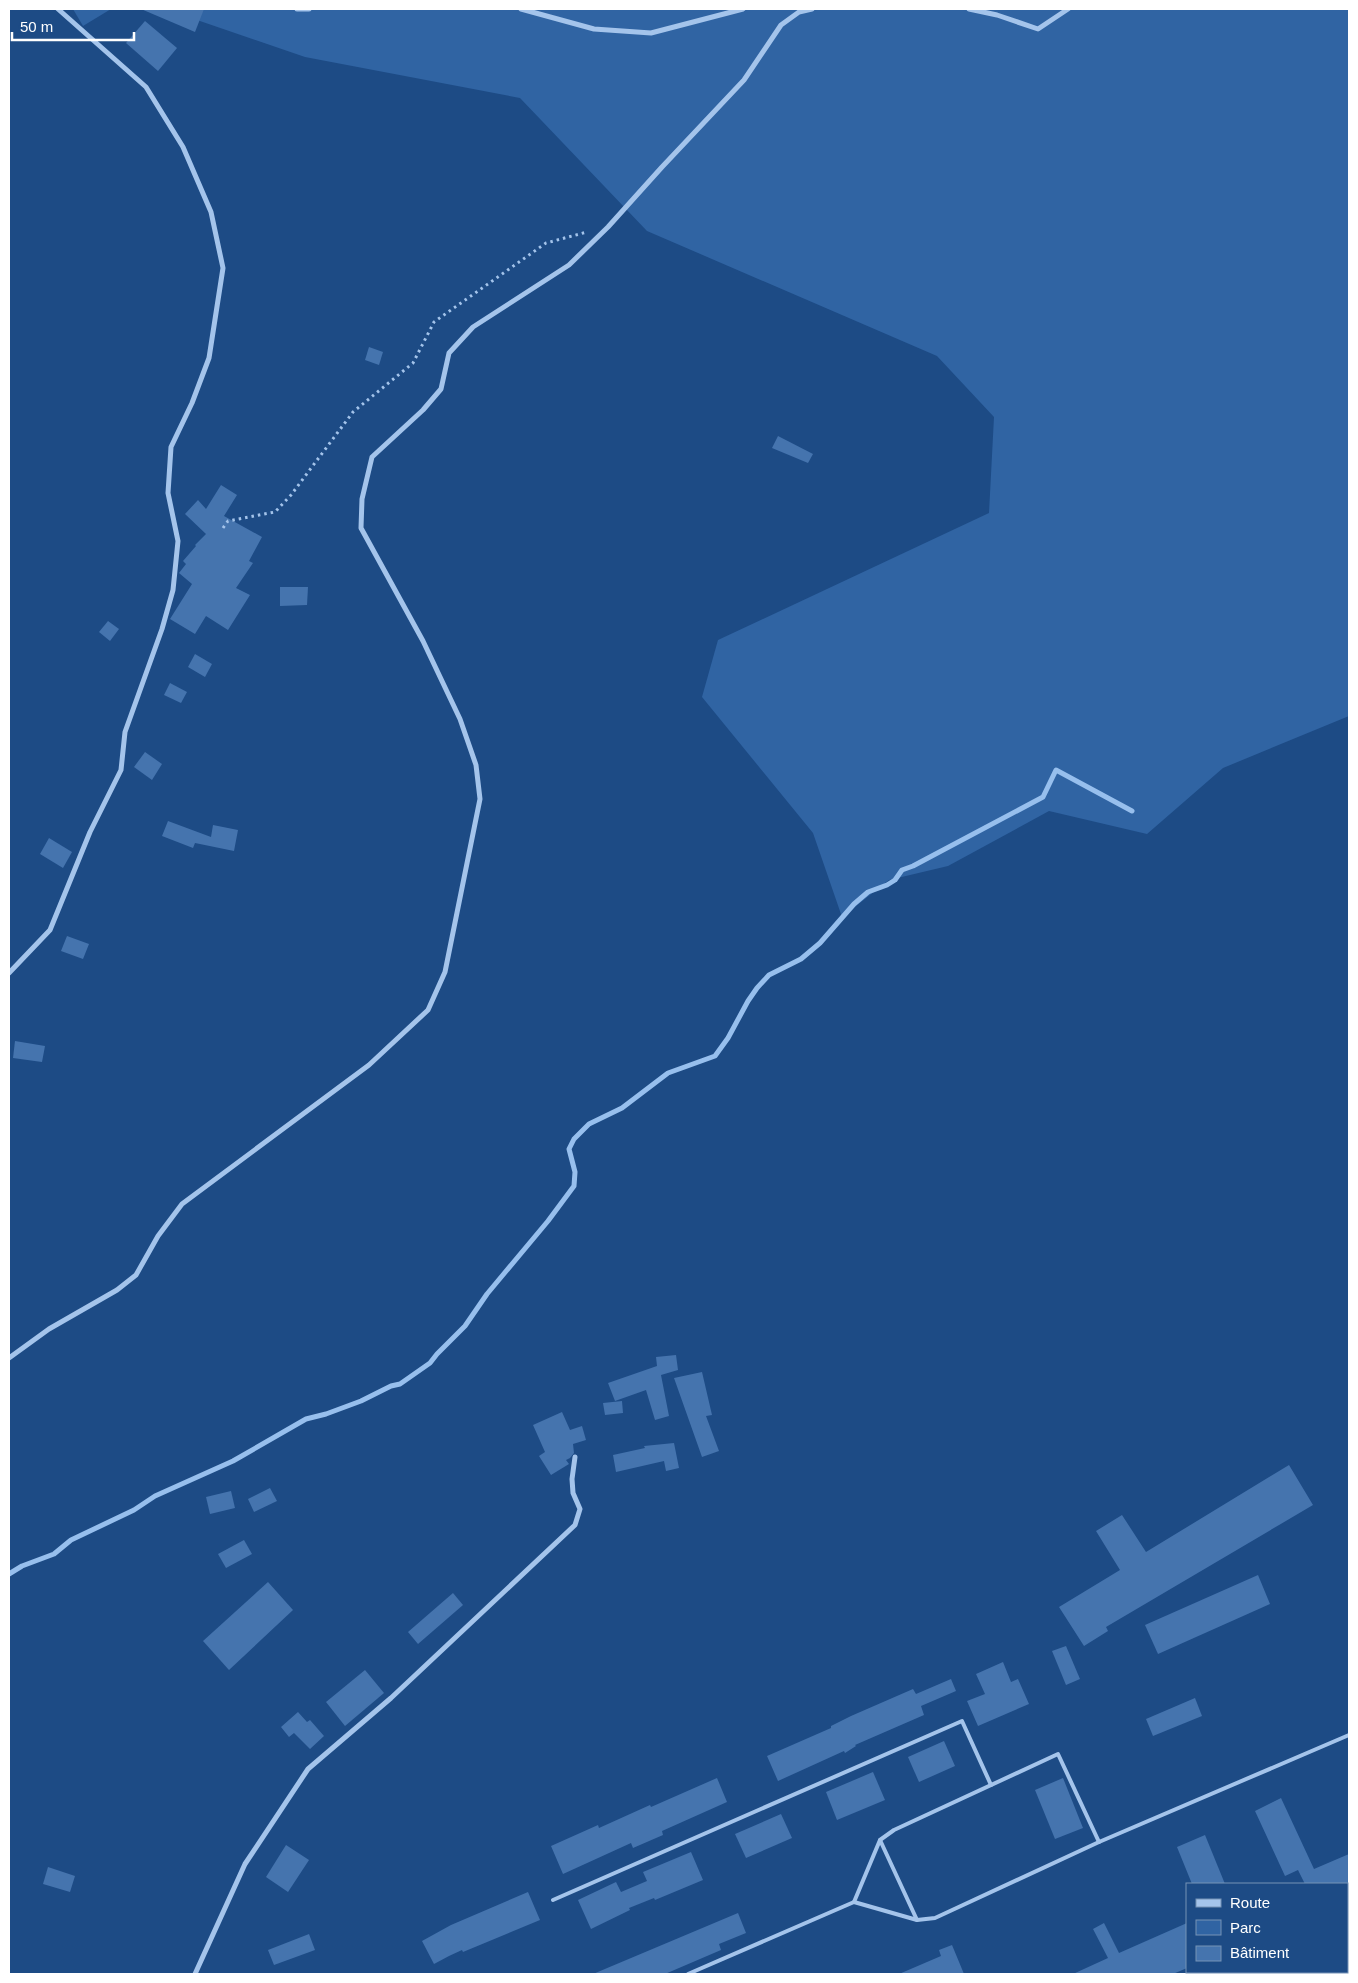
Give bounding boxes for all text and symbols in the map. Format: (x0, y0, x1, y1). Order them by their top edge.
scale bar (12, 10, 135, 42)
text: 50 m (20, 18, 53, 35)
legend (1186, 1883, 1348, 1973)
text: Route (1230, 1894, 1270, 1911)
text: Parc (1230, 1919, 1261, 1936)
text: Bâtiment (1230, 1944, 1290, 1961)

